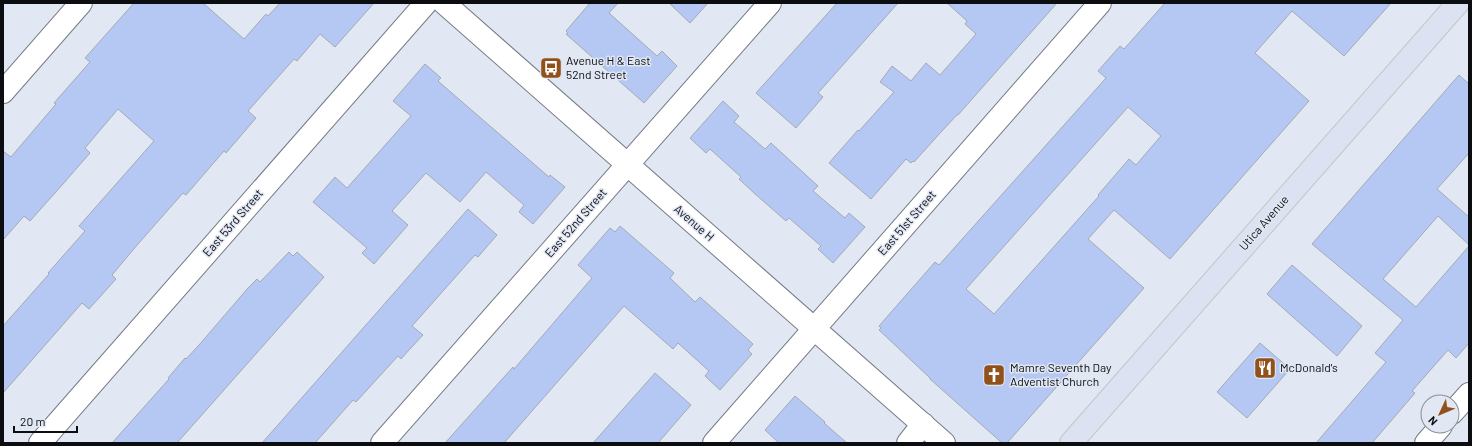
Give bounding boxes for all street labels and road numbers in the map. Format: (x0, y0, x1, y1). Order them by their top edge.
street label: East 52nd Street (542, 185, 609, 260)
street label: East 53rd Street (199, 186, 265, 259)
street label: East 51st Street (874, 187, 938, 258)
street label: Utica Avenue (1236, 192, 1291, 253)
street label: Avenue H (672, 201, 718, 243)

